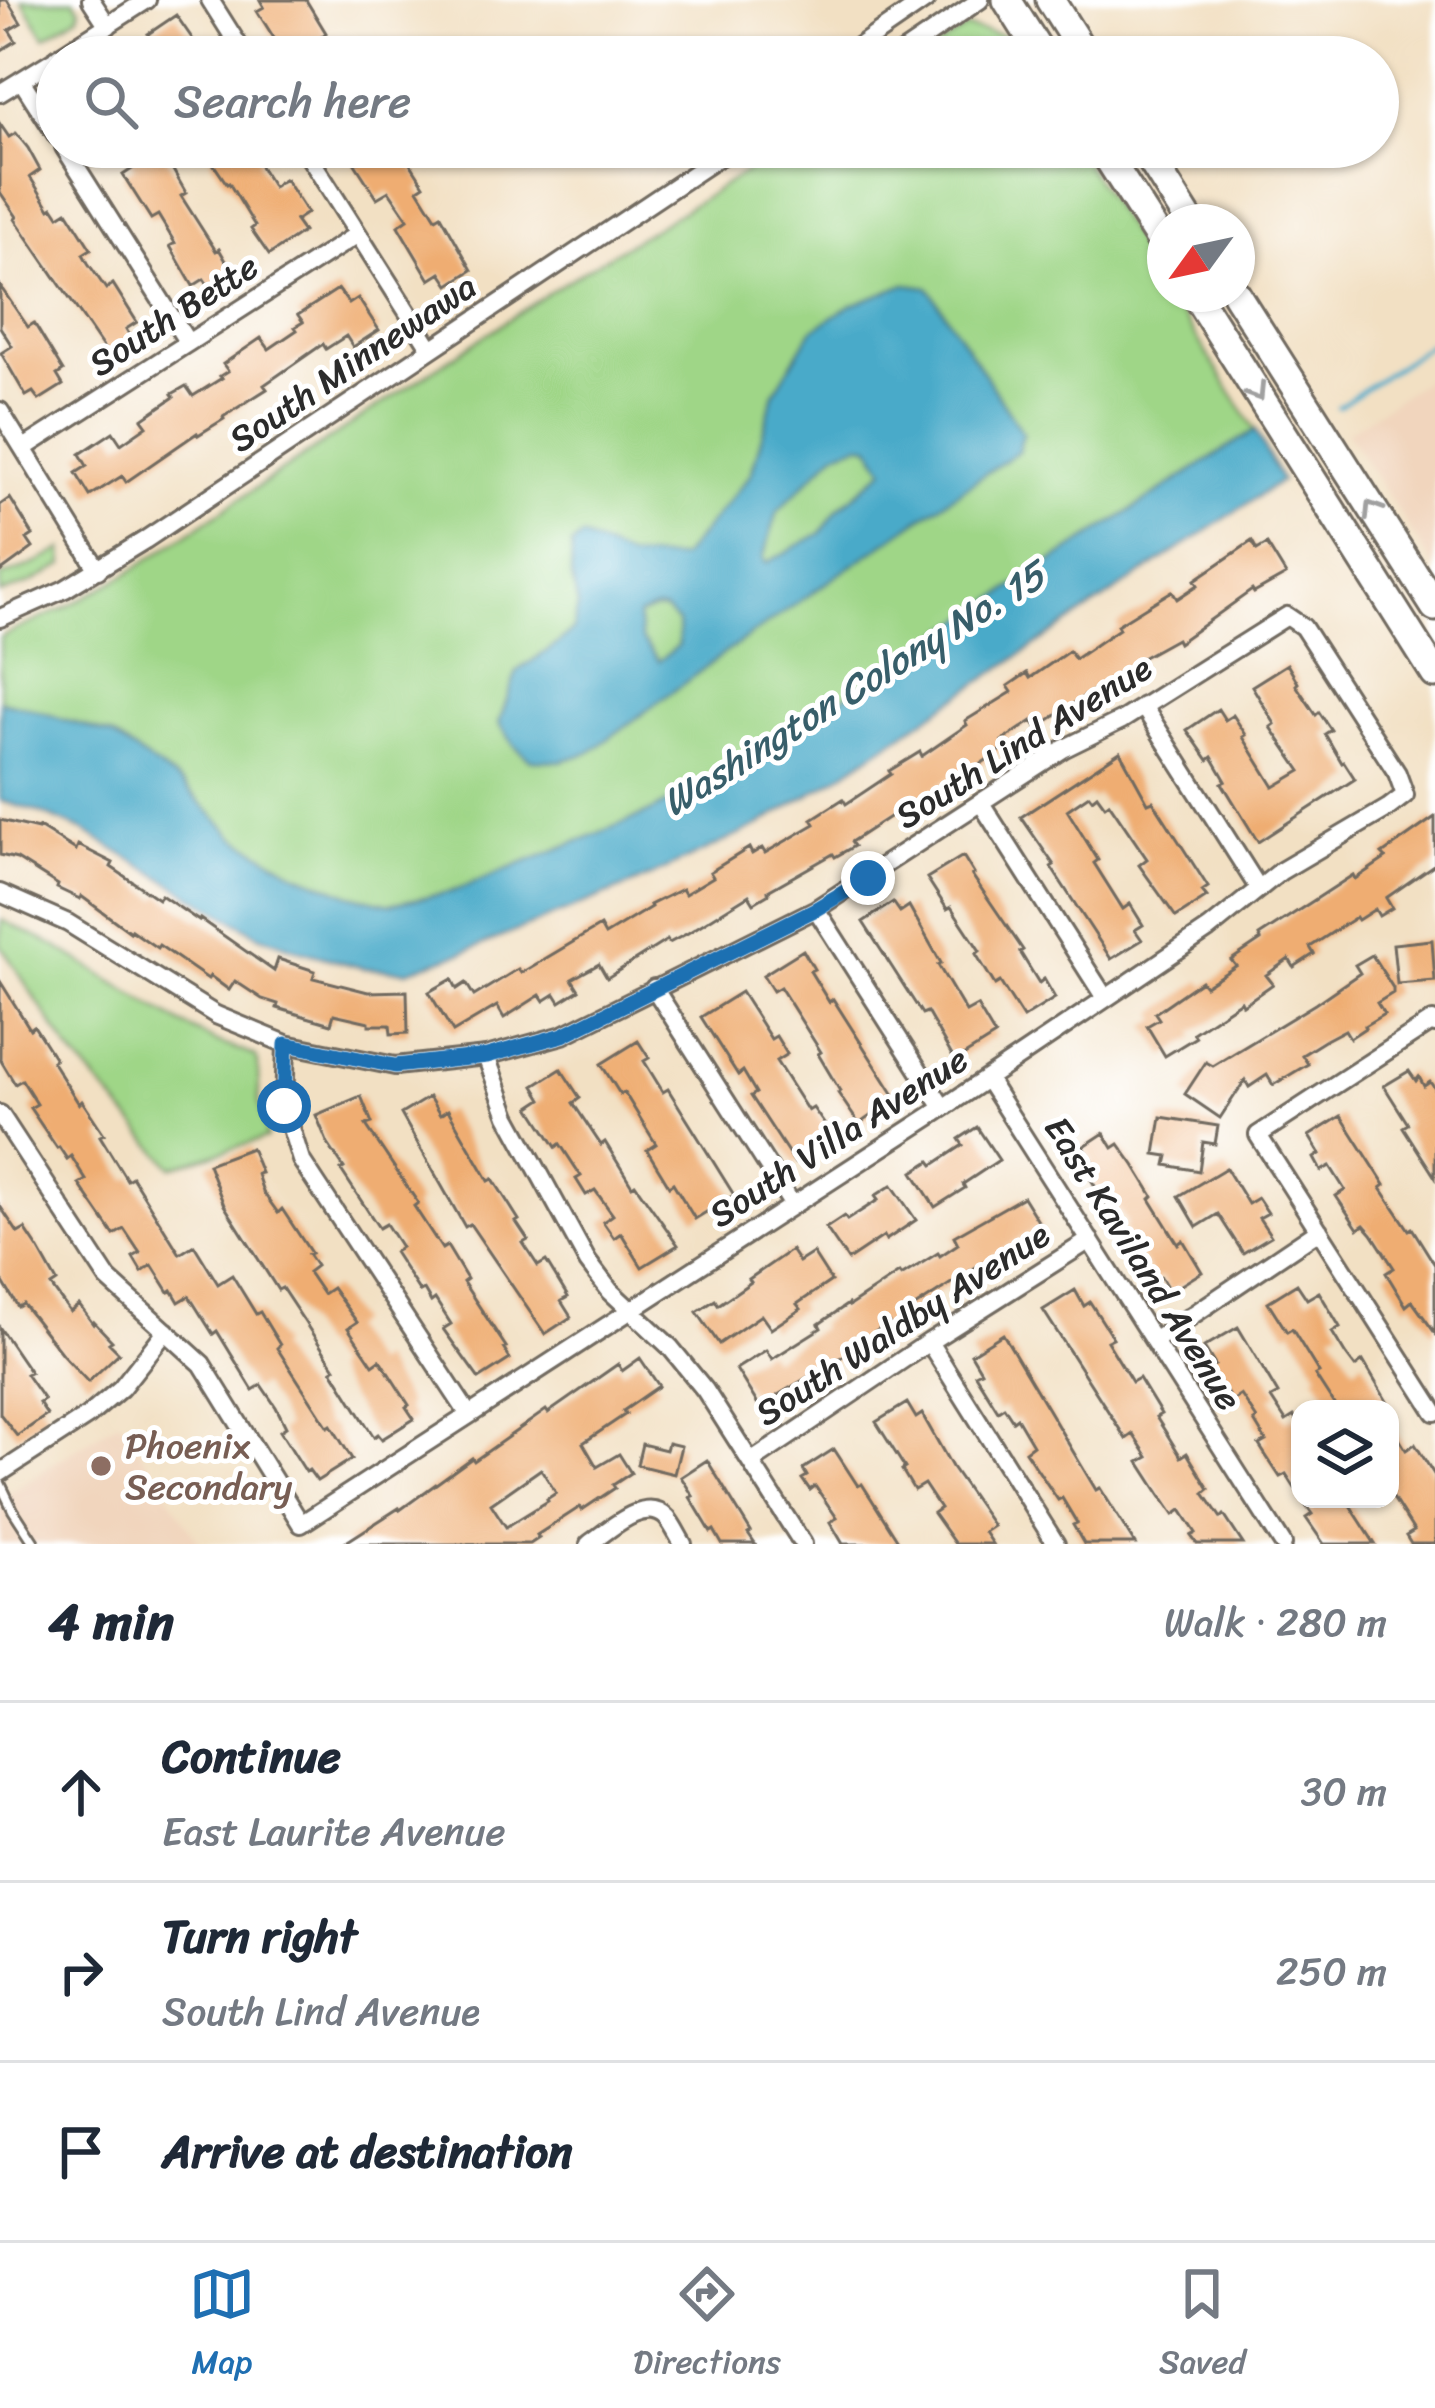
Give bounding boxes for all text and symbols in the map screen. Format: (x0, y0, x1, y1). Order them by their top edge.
search box (36, 36, 1399, 168)
text: Search here (174, 62, 411, 142)
icon: search (78, 69, 144, 135)
north arrow (1147, 204, 1255, 312)
street label: South Bette (75, 235, 272, 394)
street label: South Minnewawa (215, 256, 490, 470)
one-way arrow (1243, 380, 1265, 402)
one-way arrow (1364, 500, 1386, 522)
water label: Washington Colony No. 15 (647, 539, 1063, 835)
street label: South Lind Avenue (882, 637, 1165, 847)
route end (841, 851, 895, 905)
street label: South Villa Avenue (695, 1028, 982, 1245)
route start (257, 1079, 311, 1133)
street label: East Kaviland Avenue (1026, 1103, 1260, 1424)
street label: South Waldby Avenue (742, 1204, 1063, 1444)
map controls (1291, 1400, 1399, 1508)
button: layers (1291, 1400, 1399, 1508)
place label: Phoenix Secondary (125, 1414, 293, 1519)
marker: Phoenix Secondary (88, 1453, 114, 1479)
text: 4 min (48, 1577, 174, 1667)
text: Walk · 280 m (1164, 1588, 1387, 1657)
text: Continue (162, 1717, 341, 1797)
text: 30 m (1301, 1757, 1387, 1826)
icon: ahead (48, 1759, 114, 1825)
text: East Laurite Avenue (162, 1797, 505, 1866)
text: Turn right (162, 1897, 357, 1977)
text: 250 m (1276, 1937, 1387, 2006)
icon: right (48, 1939, 114, 2005)
text: South Lind Avenue (162, 1977, 480, 2046)
text: Arrive at destination (162, 2112, 572, 2192)
icon: arrive (48, 2119, 114, 2185)
tab: Map (189, 2261, 255, 2391)
tab: Directions (633, 2261, 781, 2391)
tab: Saved (1159, 2261, 1246, 2391)

